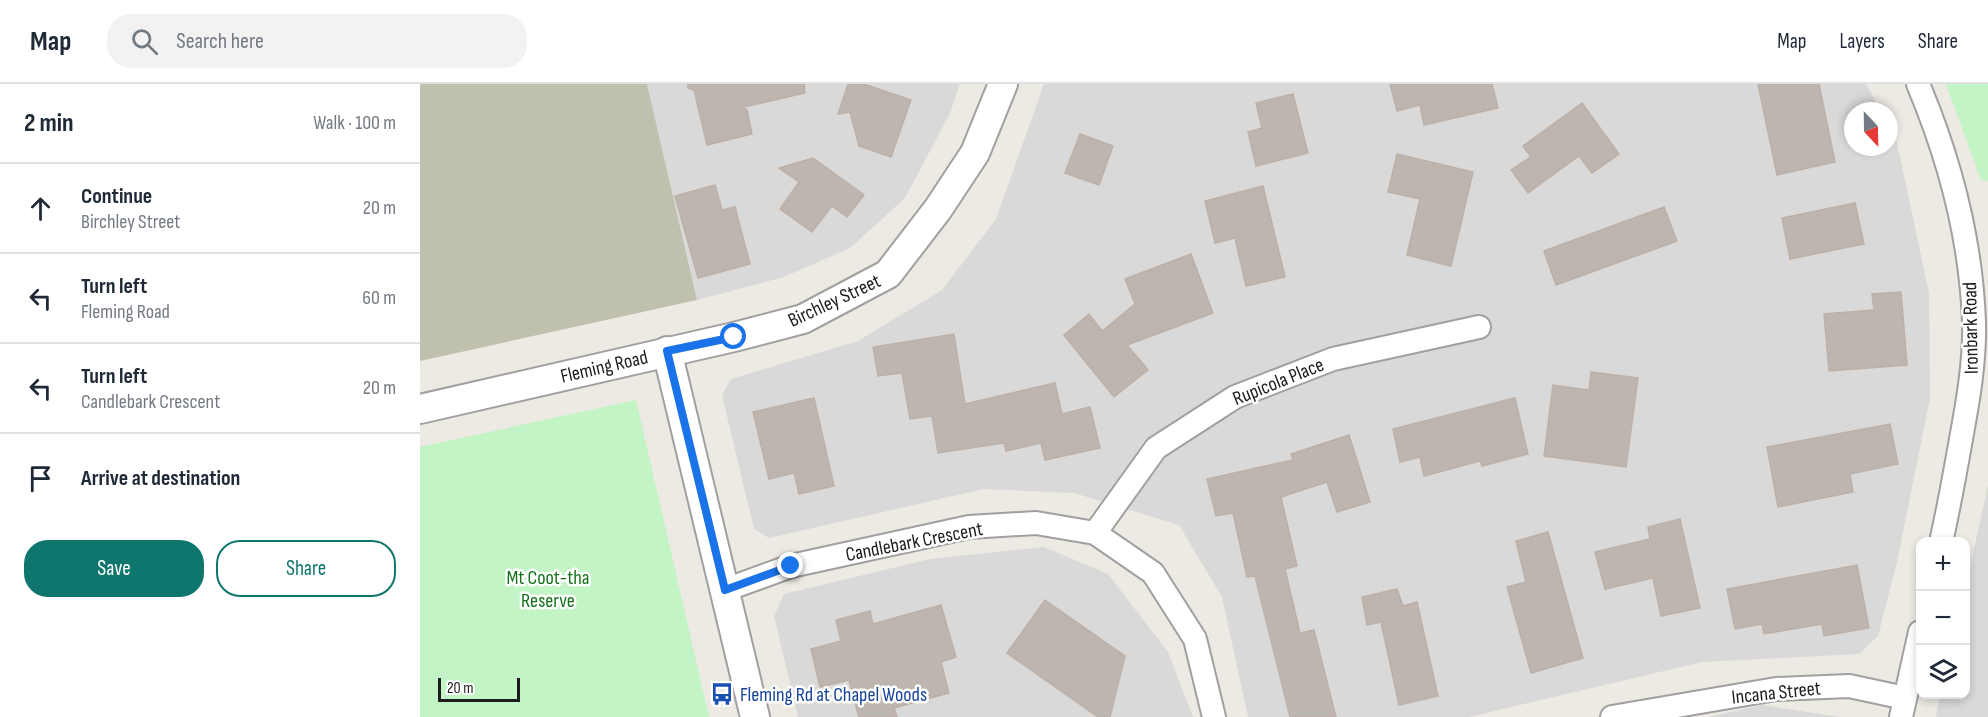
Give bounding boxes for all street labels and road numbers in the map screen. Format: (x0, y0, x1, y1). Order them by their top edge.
street label: Birchley Street (784, 269, 885, 333)
street label: Ironbark Road (1958, 282, 1984, 374)
street label: Fleming Road (558, 345, 650, 389)
street label: Rupicola Place (1229, 353, 1327, 411)
street label: Candlebark Crescent (844, 517, 985, 567)
street label: Incana Street (1730, 676, 1822, 710)

